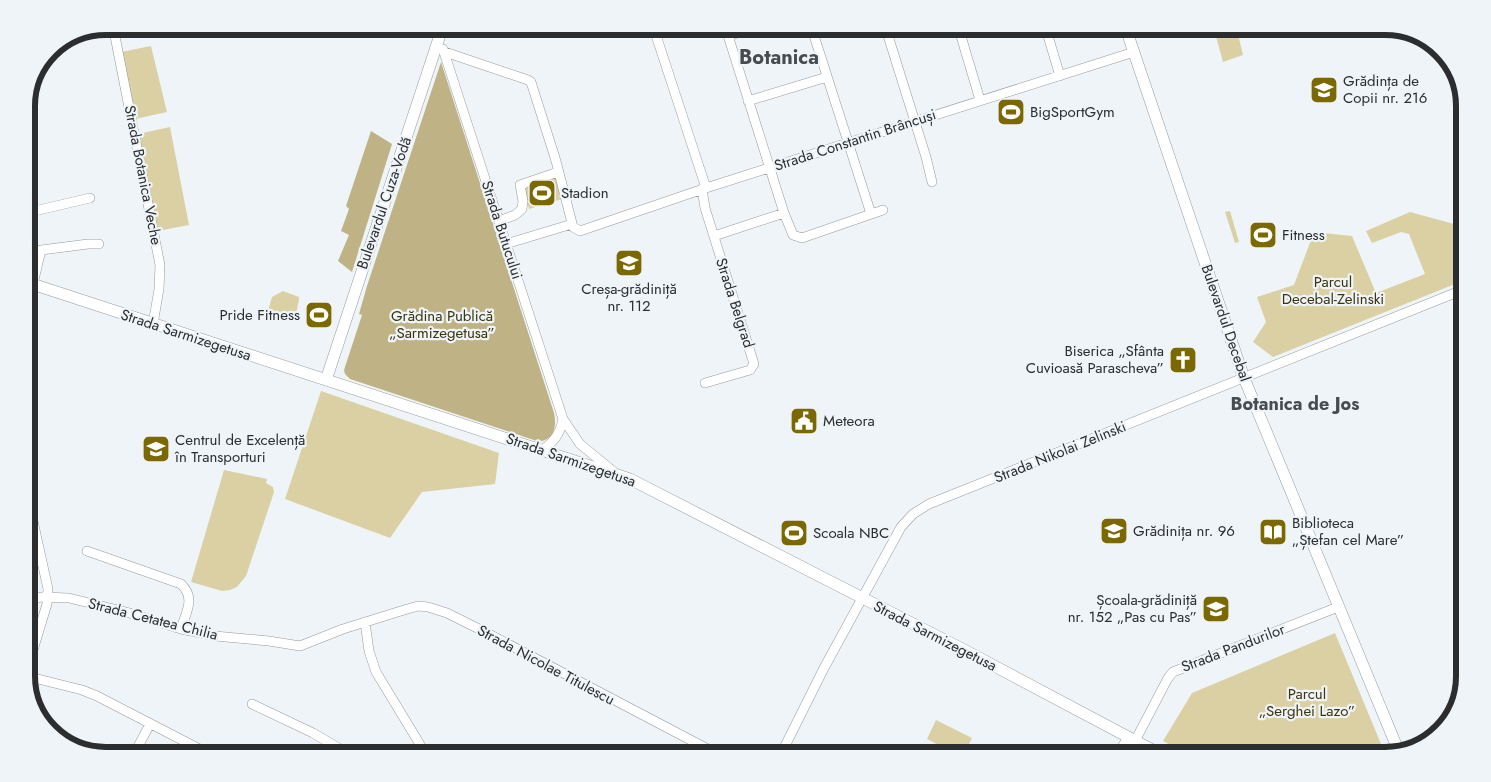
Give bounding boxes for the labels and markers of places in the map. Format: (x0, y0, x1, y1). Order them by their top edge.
place label: Grădința de Copii nr. 216 (1343, 70, 1427, 109)
school or university icon: Grădința de Copii nr. 216 (1309, 75, 1339, 105)
sports icon: BigSportGym (996, 97, 1026, 127)
place label: BigSportGym (1030, 101, 1115, 123)
sports icon: Stadion (527, 178, 557, 208)
place label: Stadion (561, 182, 609, 204)
sports icon: Fitness (1248, 220, 1278, 250)
place label: Fitness (1282, 224, 1325, 246)
school or university icon: Creșa-grădiniță nr. 112 (614, 248, 644, 278)
place label: Creșa-grădiniță nr. 112 (581, 278, 677, 317)
sports icon: Pride Fitness (304, 300, 334, 330)
place label: Pride Fitness (220, 304, 300, 326)
place label: Biserica „Sfânta Cuvioasă Parascheva” (1026, 340, 1164, 379)
church icon: Biserica „Sfânta Cuvioasă Parascheva” (1168, 345, 1198, 375)
public building icon: Meteora (789, 406, 819, 436)
place label: Meteora (823, 410, 875, 432)
place label: Centrul de Excelență în Transporturi (174, 429, 305, 468)
school or university icon: Centrul de Excelență în Transporturi (141, 434, 171, 464)
place label: Biblioteca „Ștefan cel Mare” (1292, 512, 1404, 551)
school or university icon: Grădinița nr. 96 (1099, 516, 1129, 546)
library icon: Biblioteca „Ștefan cel Mare” (1258, 517, 1288, 547)
sports icon: Scoala NBC (779, 518, 809, 548)
place label: Grădinița nr. 96 (1133, 520, 1235, 542)
place label: Scoala NBC (813, 522, 889, 544)
place label: Școala-grădiniță nr. 152 „Pas cu Pas” (1068, 589, 1197, 628)
school or university icon: Școala-grădiniță nr. 152 „Pas cu Pas” (1201, 594, 1231, 624)

